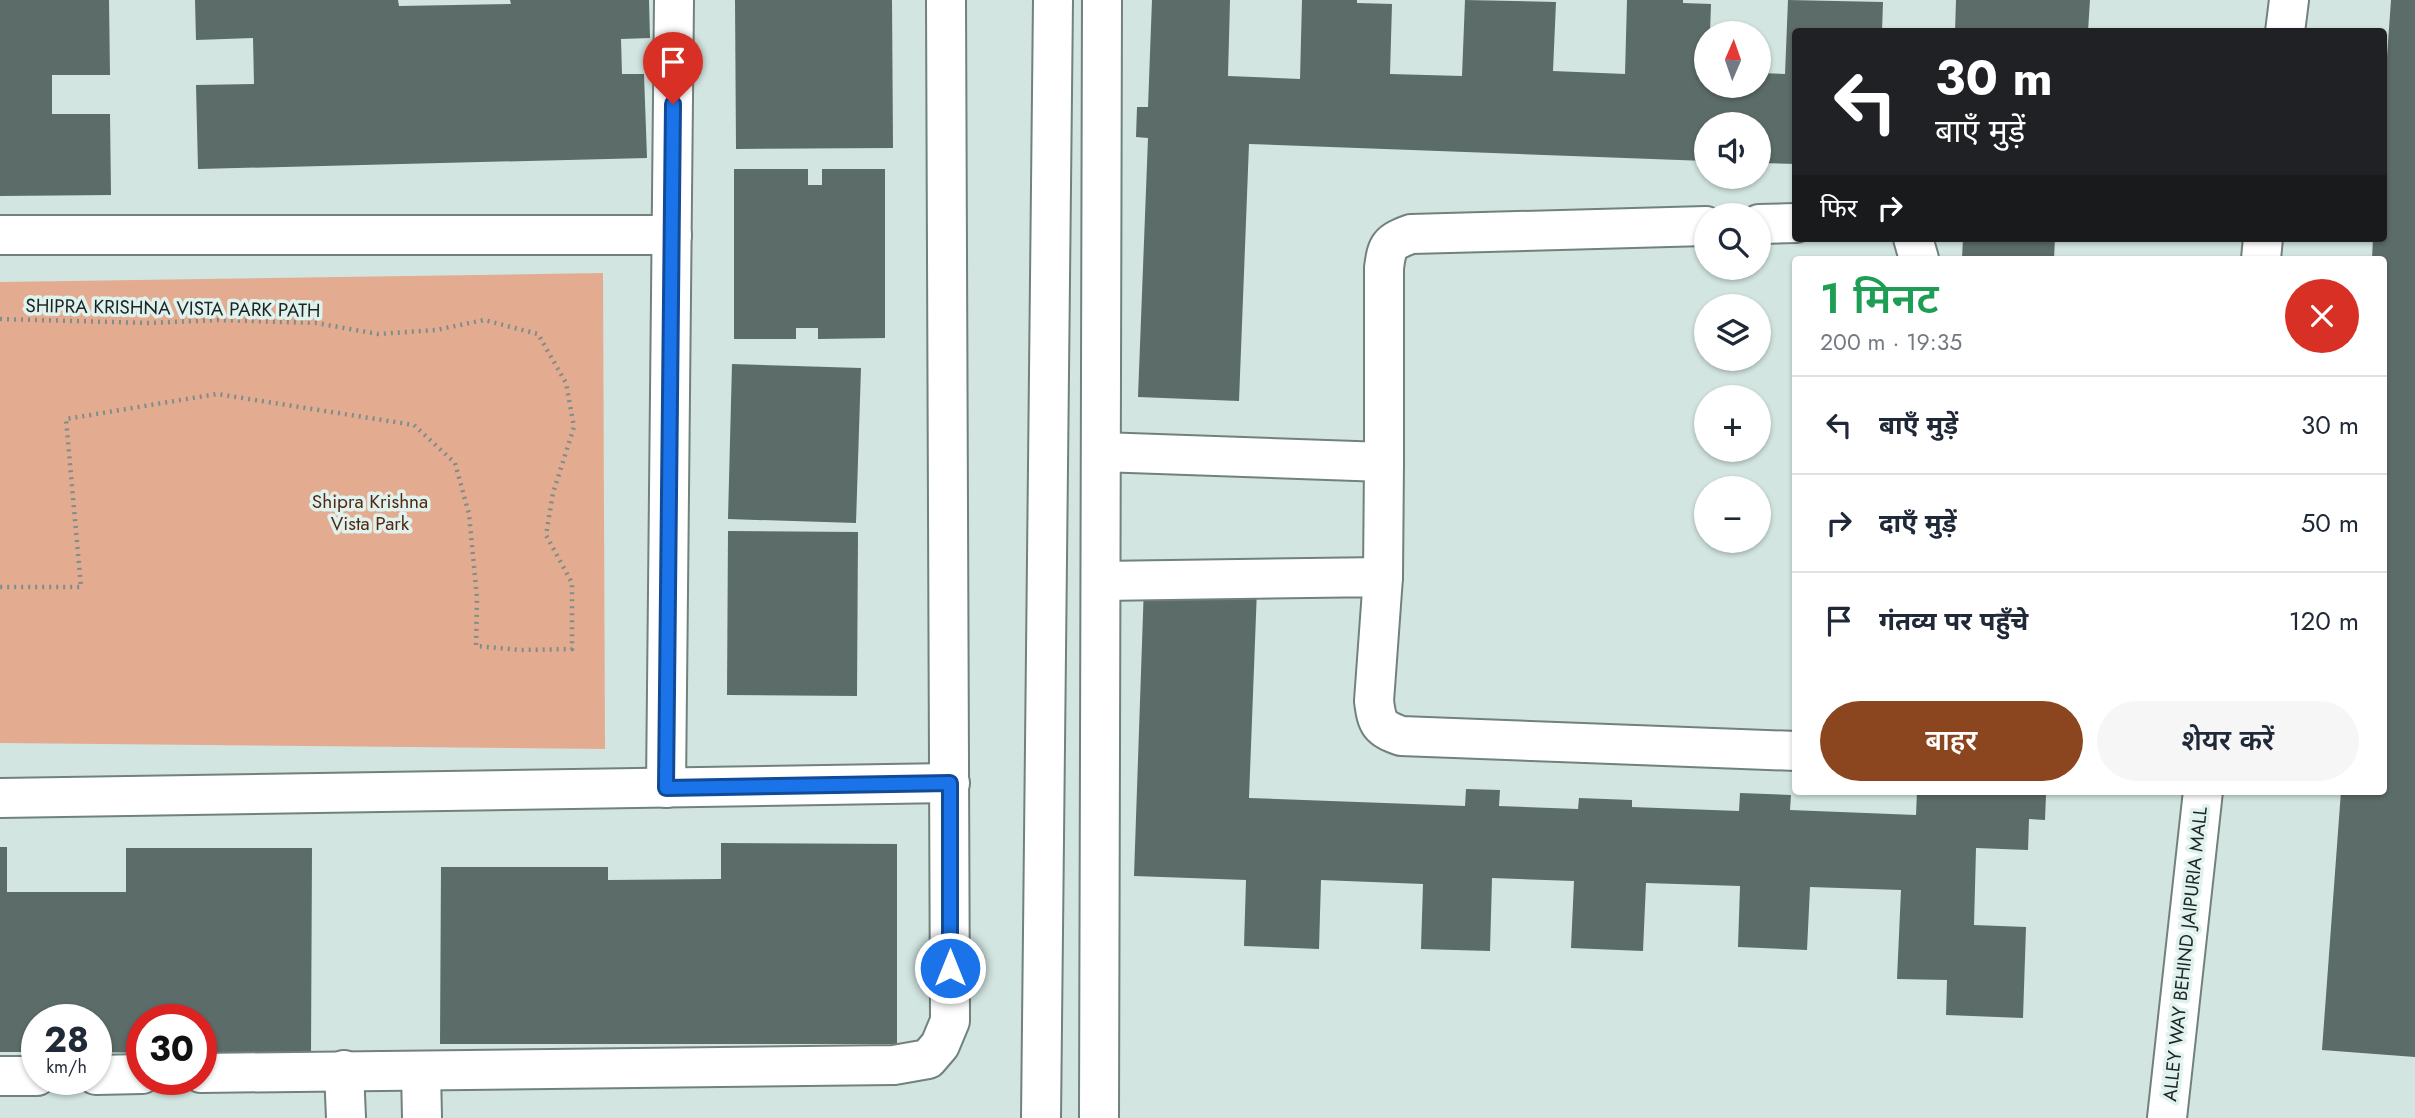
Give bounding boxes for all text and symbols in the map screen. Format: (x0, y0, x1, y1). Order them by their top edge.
north arrow (1694, 21, 1771, 98)
map controls (1694, 21, 1771, 553)
pin (643, 32, 703, 104)
icon: arrive (654, 43, 692, 81)
text: 30 m (1935, 43, 2053, 113)
icon: left (1820, 56, 1911, 147)
text: बाएँ मुड़ें (1935, 108, 2025, 154)
button: sound (1694, 112, 1771, 189)
text: फिर (1820, 189, 1857, 227)
icon: right (1871, 189, 1909, 227)
button: search (1694, 203, 1771, 280)
text: 1 मिनट (1820, 268, 1938, 329)
button: close (2285, 279, 2359, 353)
street label: SHIPRA KRISHNA VISTA PARK PATH (25, 292, 321, 324)
button: layers (1694, 294, 1771, 371)
text: 200 m · 19:35 (1820, 325, 1962, 359)
button: + (1694, 385, 1771, 462)
icon: left (1820, 406, 1858, 444)
text: बाएँ मुड़ें (1879, 406, 1958, 444)
text: 30 m (2301, 406, 2359, 444)
button: − (1694, 476, 1771, 553)
park label: Shipra Krishna Vista Park (312, 488, 428, 537)
icon: right (1820, 504, 1858, 542)
text: दाएँ मुड़ें (1879, 504, 1957, 542)
text: 50 m (2301, 504, 2359, 542)
icon: arrive (1820, 602, 1858, 640)
text: गंतव्य पर पहुँचे (1879, 602, 2028, 640)
text: 120 m (2289, 602, 2359, 640)
button: बाहर (1820, 701, 2083, 781)
button: शेयर करें (2097, 701, 2359, 781)
street label: ALLEY WAY BEHIND JAIPURIA MALL (2156, 805, 2214, 1103)
position arrow (913, 931, 987, 1005)
speed limit sign: 30 (126, 1004, 217, 1095)
text: 28 (44, 1015, 89, 1065)
text: km/h (46, 1054, 87, 1080)

